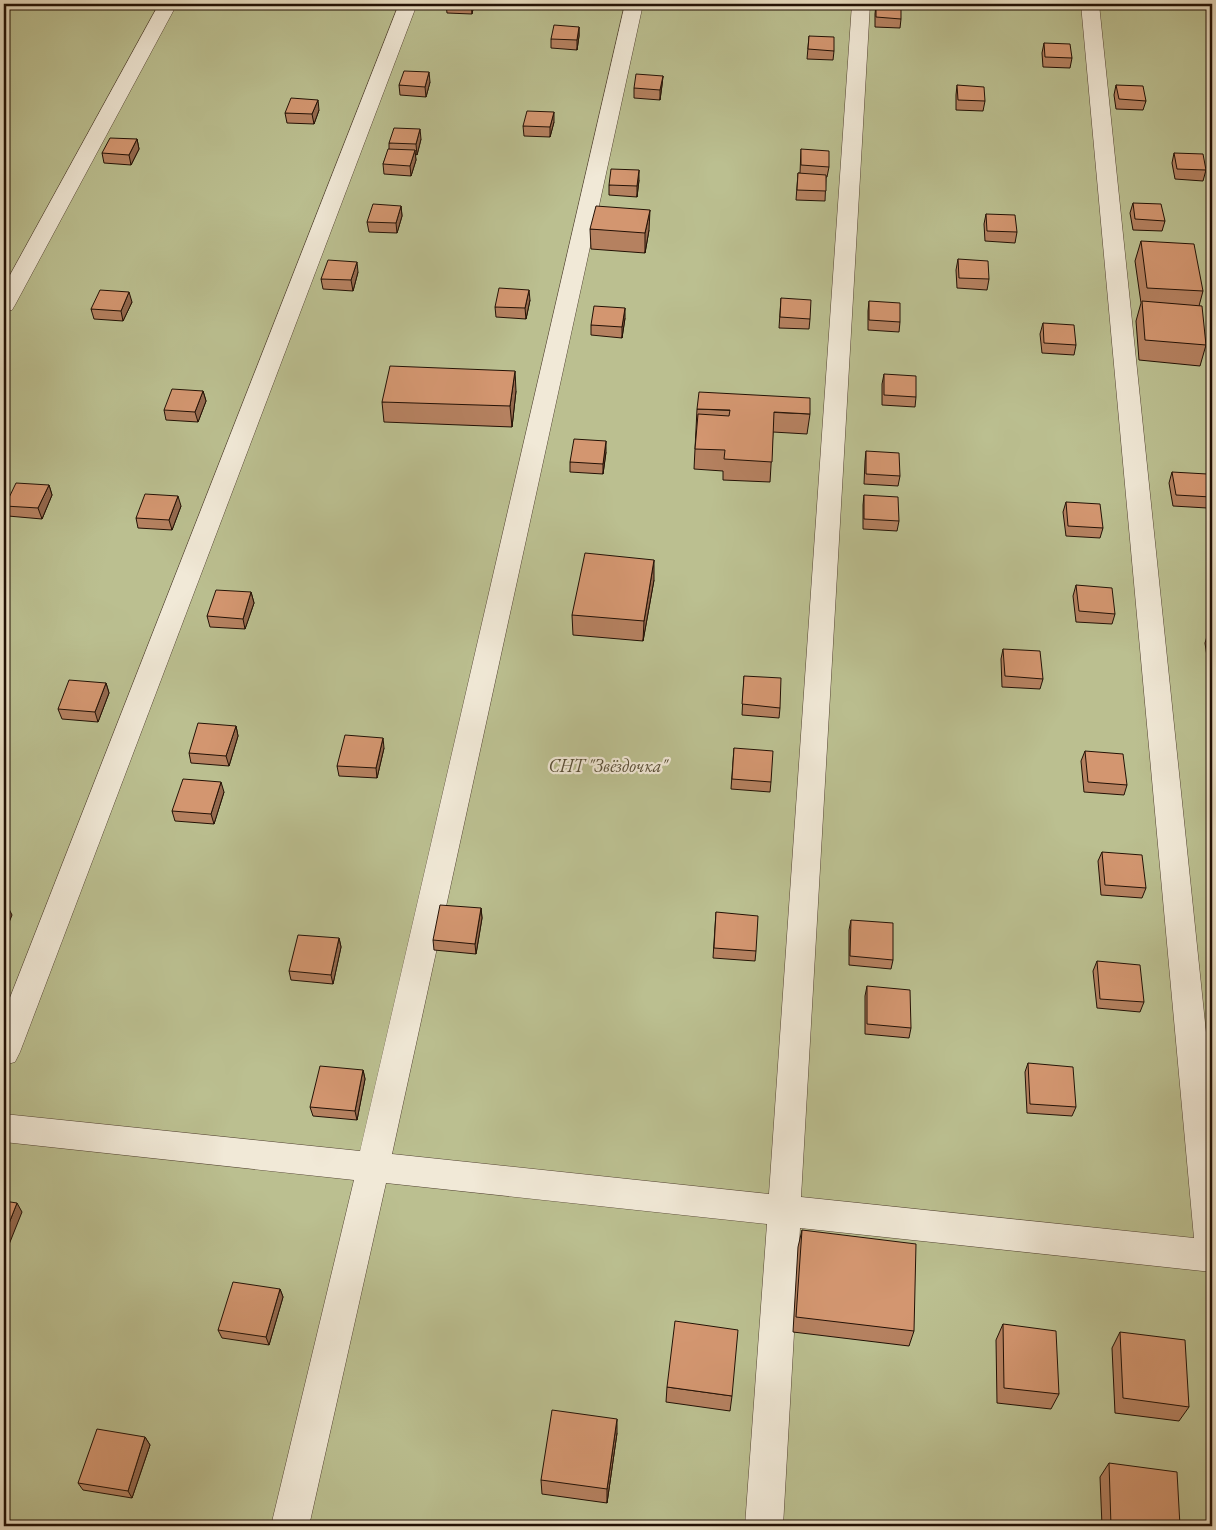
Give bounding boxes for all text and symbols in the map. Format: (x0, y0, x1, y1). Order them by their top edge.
park label: СНТ "Звёздочка" (548, 754, 670, 777)

